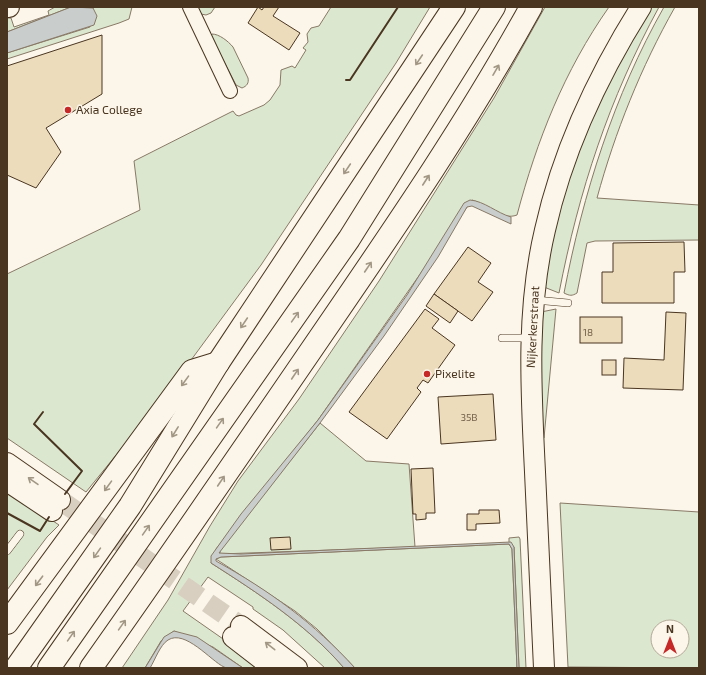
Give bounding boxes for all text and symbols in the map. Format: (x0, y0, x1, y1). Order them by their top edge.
one-way arrow (415, 55, 423, 66)
one-way arrow (493, 64, 501, 76)
place label: Axia College (76, 102, 142, 116)
marker: Axia College (63, 105, 73, 115)
one-way arrow (343, 163, 351, 174)
one-way arrow (423, 174, 431, 186)
one-way arrow (364, 262, 372, 273)
street label: Nijkerkerstraat (523, 285, 542, 368)
one-way arrow (291, 311, 299, 322)
one-way arrow (240, 318, 248, 329)
house number: 18 (583, 326, 593, 338)
place label: Pixelite (435, 366, 475, 380)
one-way arrow (291, 369, 299, 380)
marker: Pixelite (422, 369, 432, 379)
one-way arrow (181, 376, 189, 387)
house number: 35B (460, 411, 478, 423)
one-way arrow (216, 418, 224, 429)
one-way arrow (171, 426, 179, 438)
one-way arrow (217, 476, 226, 487)
one-way arrow (28, 477, 39, 485)
one-way arrow (104, 480, 112, 491)
one-way arrow (142, 524, 150, 535)
one-way arrow (93, 547, 101, 558)
one-way arrow (35, 575, 43, 586)
one-way arrow (117, 619, 126, 630)
north arrow (650, 619, 690, 659)
text: N (666, 622, 674, 635)
one-way arrow (67, 631, 75, 642)
one-way arrow (264, 642, 275, 650)

